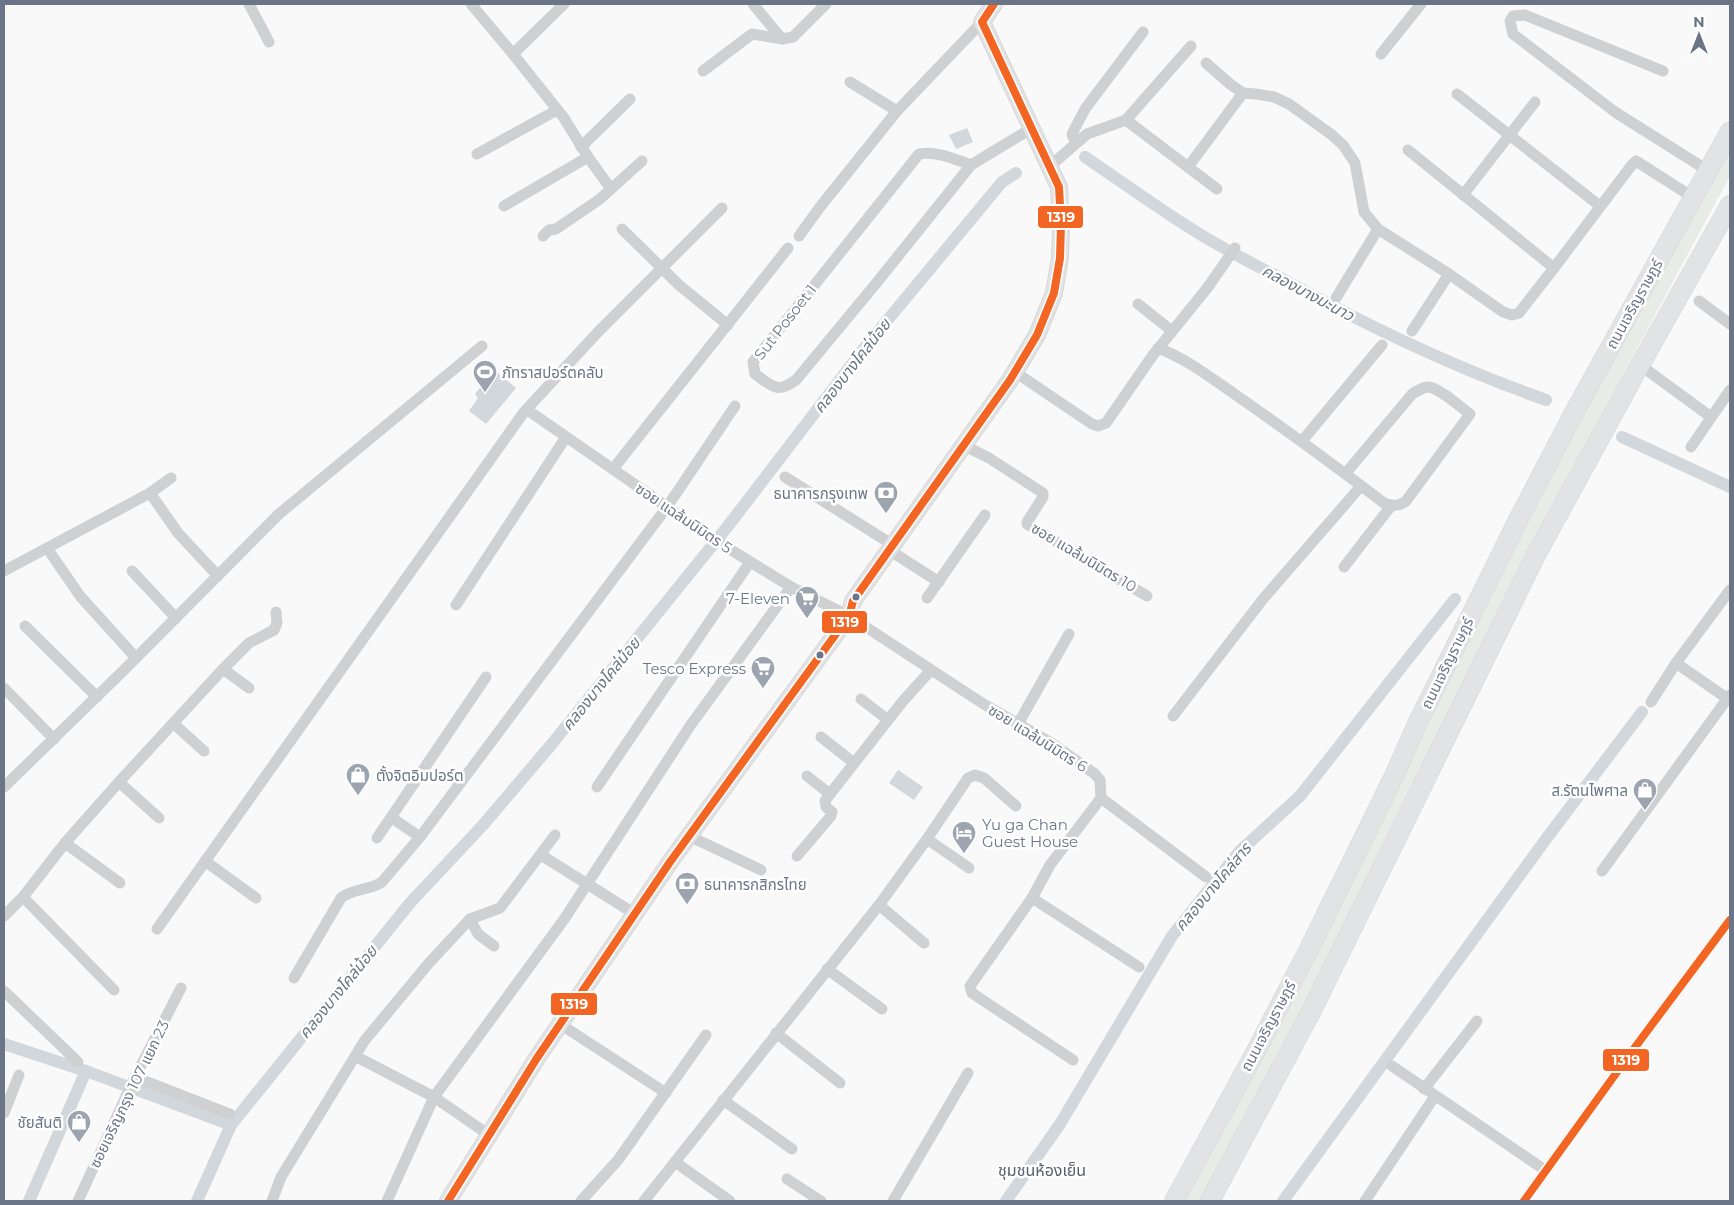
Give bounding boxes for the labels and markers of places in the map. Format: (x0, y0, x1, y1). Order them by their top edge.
sports icon: ภัทราสปอร์ตคลับ (472, 359, 498, 393)
place label: ภัทราสปอร์ตคลับ (502, 363, 604, 382)
bank icon: ธนาคารกรุงเทพ (873, 480, 899, 514)
place label: ธนาคารกรุงเทพ (774, 484, 868, 503)
supermarket icon: 7-Eleven (794, 585, 820, 619)
place label: 7-Eleven (726, 589, 790, 608)
unlabelled marker (851, 592, 861, 602)
unlabelled marker (815, 650, 825, 660)
supermarket icon: Tesco Express (750, 655, 776, 689)
place label: Tesco Express (643, 659, 746, 678)
shop icon: ตั้งจิตอิมปอร์ต (345, 762, 371, 796)
place label: ตั้งจิตอิมปอร์ต (376, 765, 463, 785)
shop icon: ส.รัตนไพศาล (1632, 777, 1658, 811)
place label: ส.รัตนไพศาล (1551, 781, 1628, 800)
place label: Yu ga Chan Guest House (982, 815, 1078, 851)
hotel icon: Yu ga Chan Guest House (951, 820, 977, 854)
bank icon: ธนาคารกสิกรไทย (674, 871, 700, 905)
place label: ธนาคารกสิกรไทย (704, 875, 807, 894)
shop icon: ชัยสันติ (66, 1109, 92, 1143)
place label: ชัยสันติ (18, 1113, 62, 1132)

